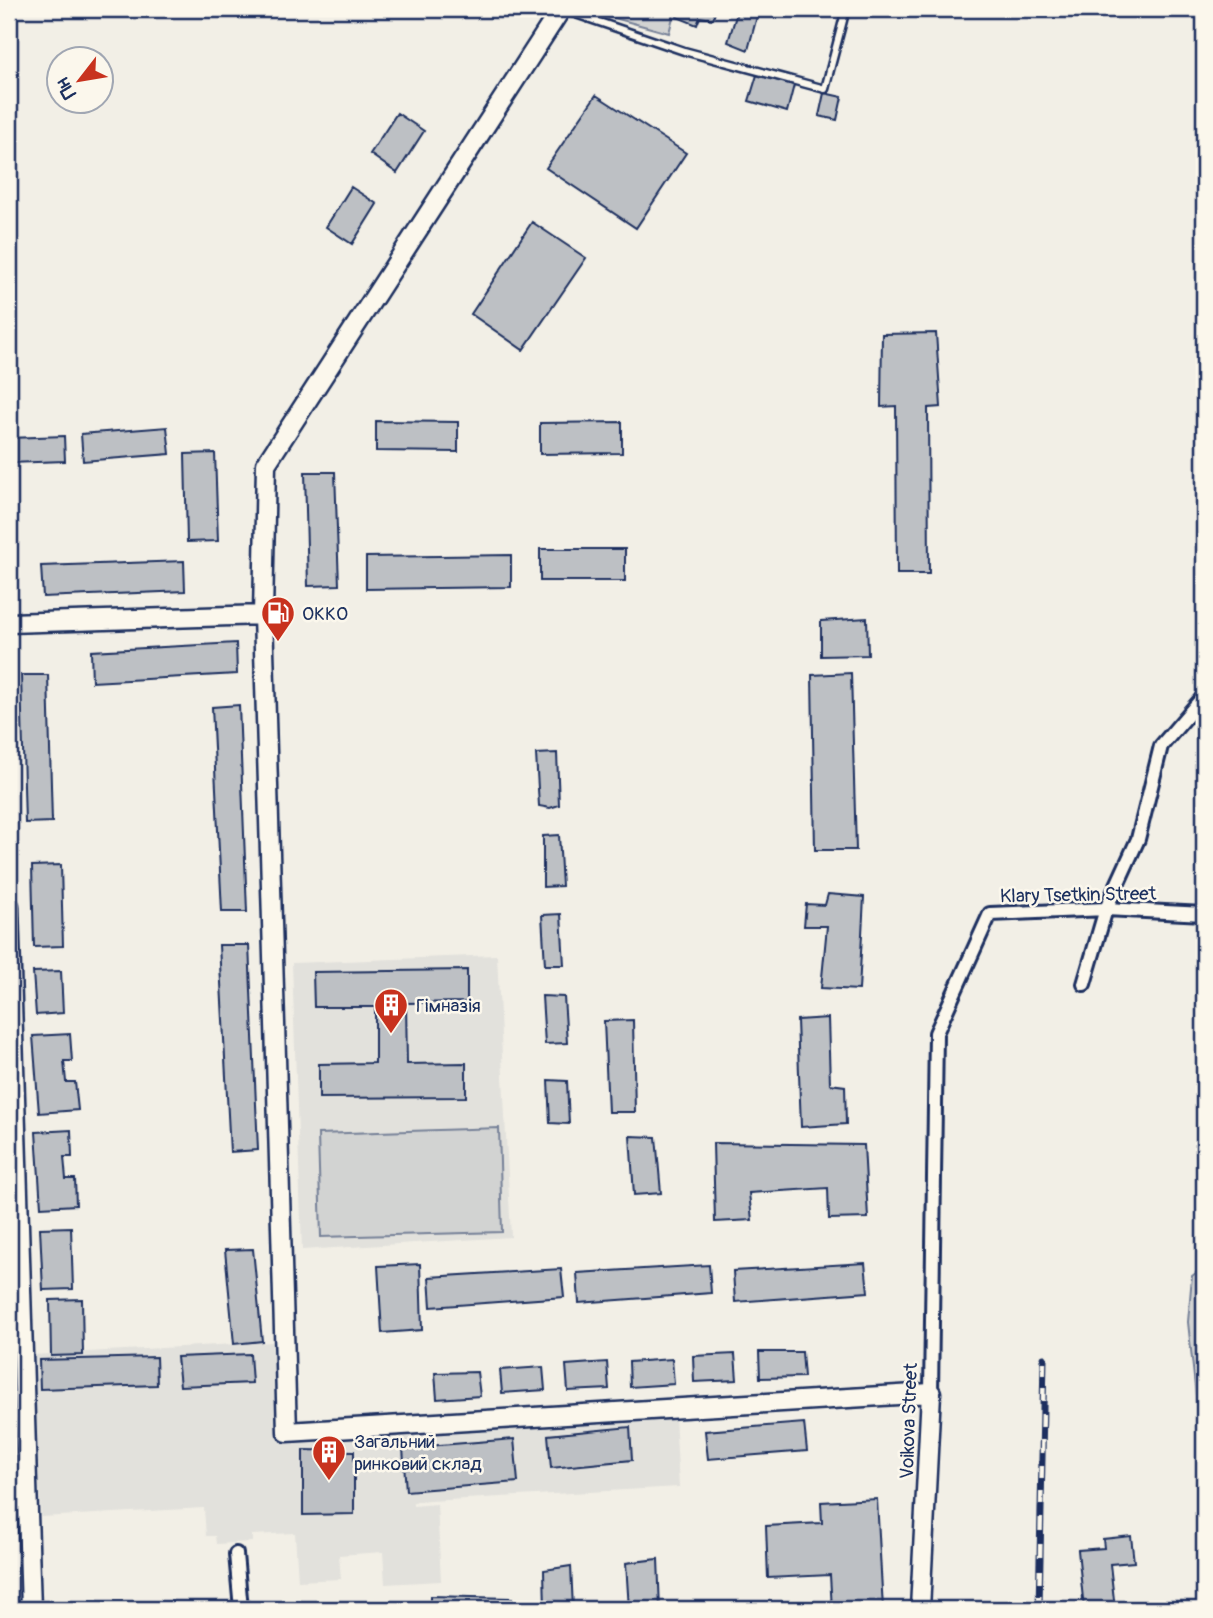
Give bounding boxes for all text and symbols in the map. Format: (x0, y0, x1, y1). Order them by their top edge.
north arrow (46, 46, 116, 116)
text: Пн (51, 73, 82, 103)
fuel station icon: ОККО (259, 594, 297, 643)
place label: ОККО (302, 602, 348, 626)
street label: Klary Tsetkin Street (1000, 882, 1157, 908)
building icon: Гімназія (372, 986, 410, 1035)
place label: Гімназія (416, 994, 481, 1018)
street label: Voikova Street (895, 1362, 923, 1479)
place label: Загальний ринковий склад (354, 1430, 482, 1476)
building icon: Загальний ринковий склад (310, 1433, 348, 1482)

